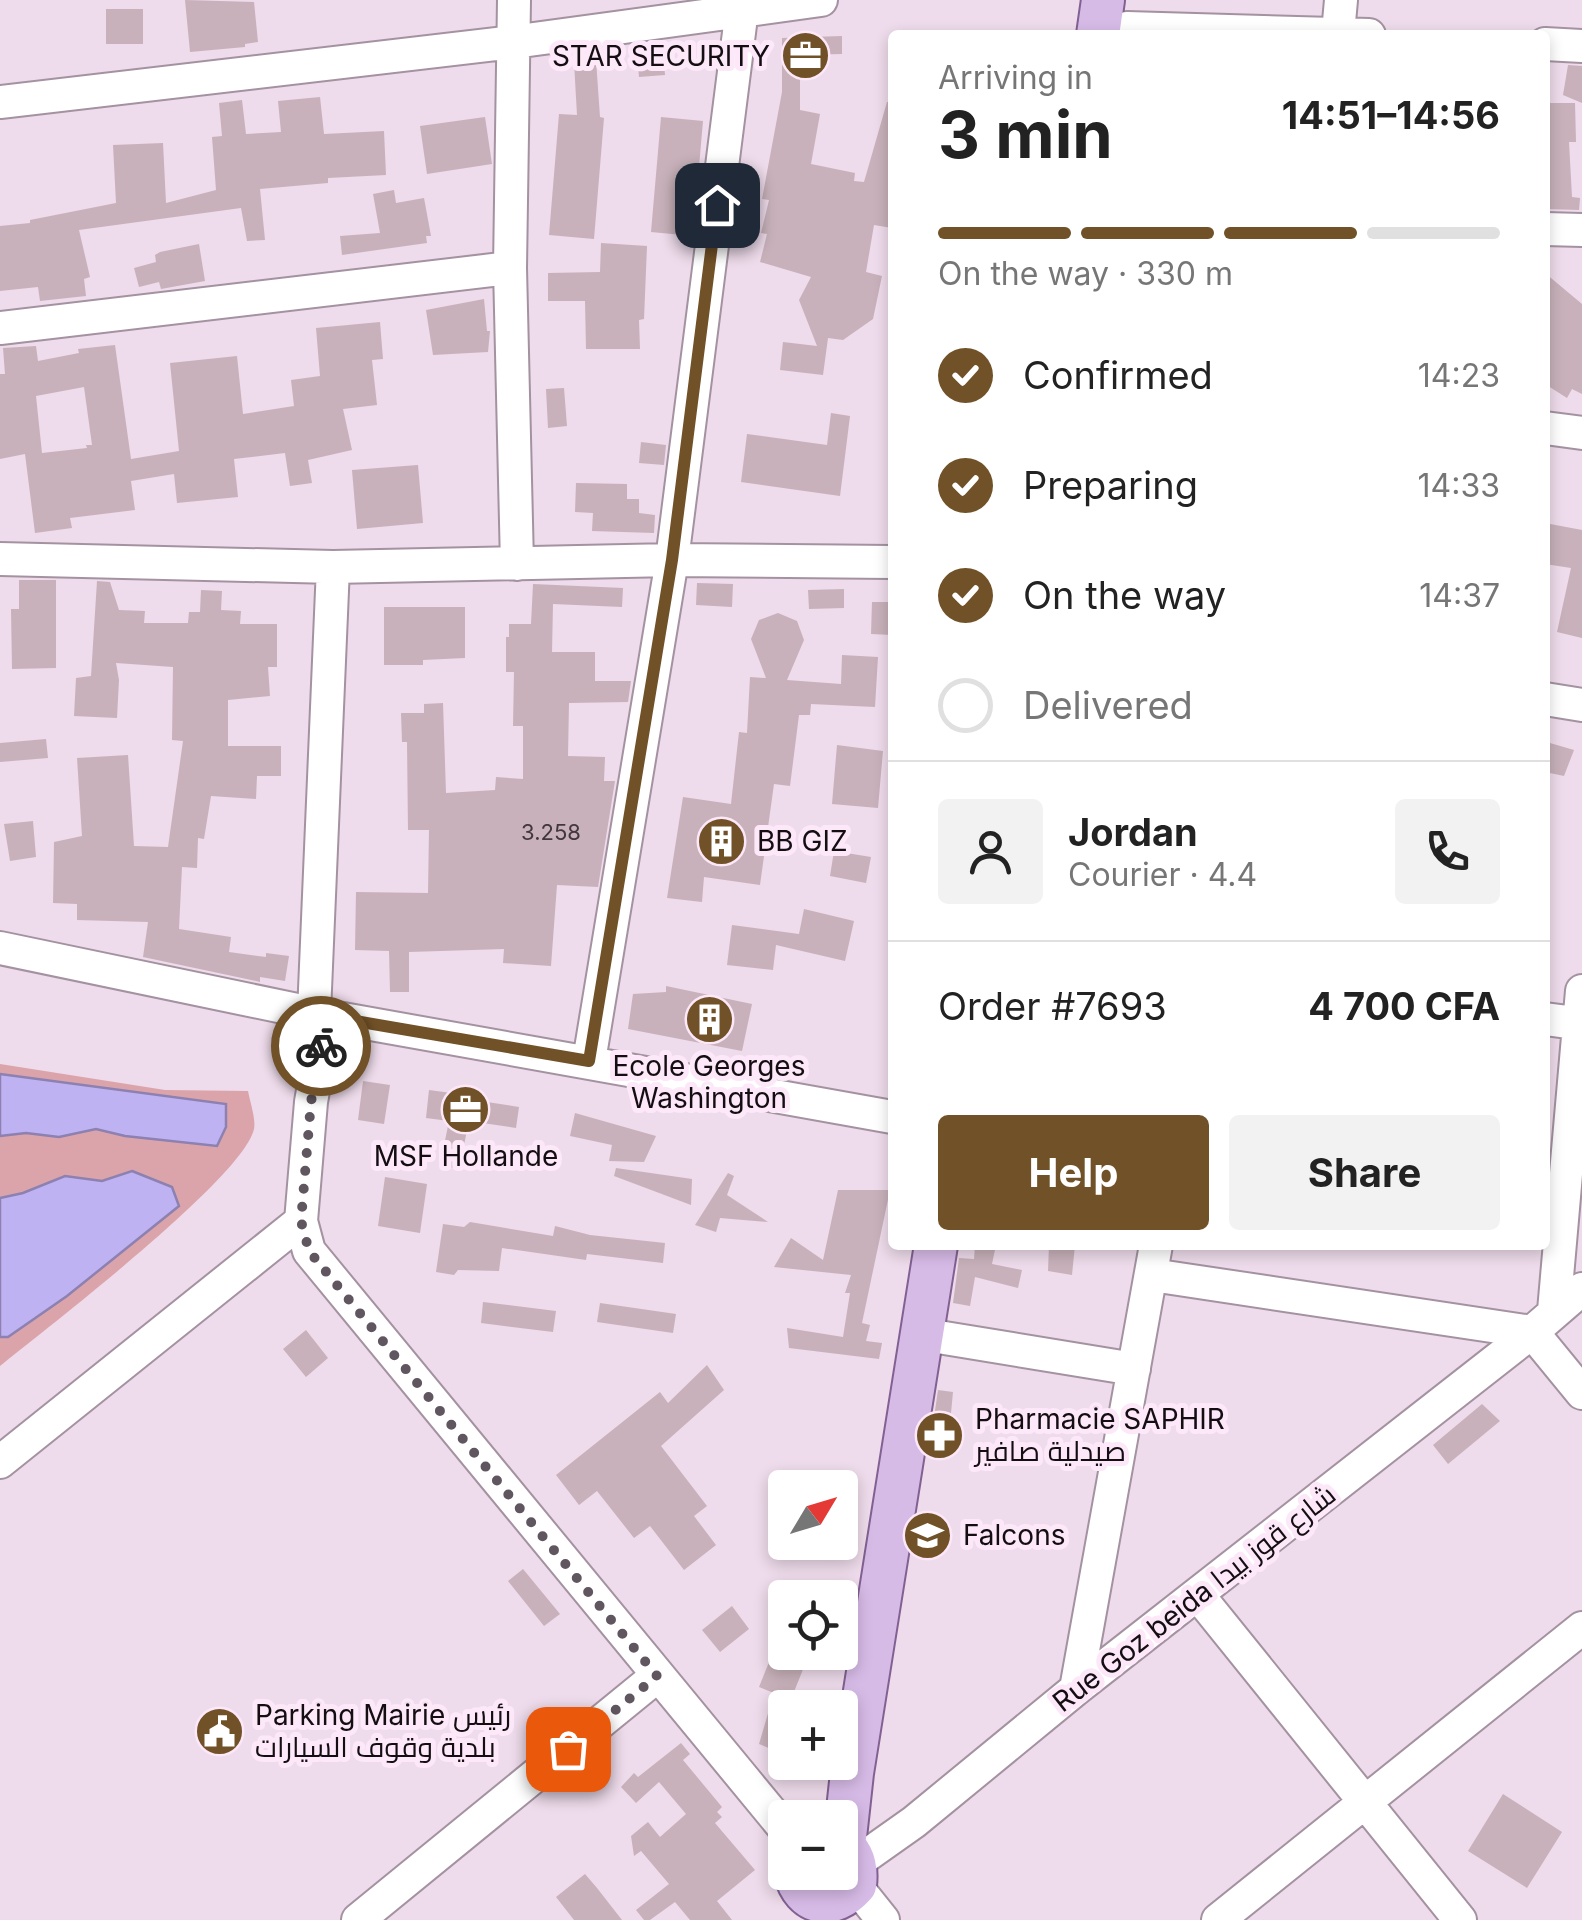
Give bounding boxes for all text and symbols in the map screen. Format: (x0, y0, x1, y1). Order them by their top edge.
office icon: STAR SECURITY (779, 30, 831, 82)
place label: STAR SECURITY (552, 39, 770, 73)
text: Arriving in (938, 58, 1093, 97)
text: 14:51–14:56 (1282, 92, 1500, 138)
text: 3 min (938, 95, 1113, 174)
pin (675, 163, 760, 248)
icon: home (690, 178, 745, 233)
text: On the way · 330 m (938, 254, 1233, 293)
icon: check (938, 348, 993, 403)
text: Confirmed (1023, 352, 1213, 398)
text: 14:23 (1418, 356, 1500, 395)
icon: check (938, 458, 993, 513)
text: Preparing (1023, 462, 1198, 508)
text: 14:33 (1418, 466, 1500, 505)
icon: check (938, 568, 993, 623)
text: On the way (1023, 572, 1226, 618)
text: 14:37 (1419, 576, 1500, 615)
text: Delivered (1023, 682, 1193, 728)
button: person (938, 799, 1043, 904)
button: phone (1395, 799, 1500, 904)
text: Jordan (1068, 809, 1198, 855)
building icon: BB GIZ (696, 815, 748, 867)
house number: 3.258 (521, 819, 581, 845)
place label: BB GIZ (757, 824, 848, 858)
text: Courier · 4.4 (1068, 855, 1257, 894)
text: Order #7693 (938, 983, 1167, 1029)
text: 4 700 CFA (1308, 983, 1500, 1029)
building icon: Ecole Georges Washington (683, 993, 735, 1045)
courier (271, 996, 371, 1096)
icon: bike (294, 1019, 349, 1074)
place label: Ecole Georges Washington (613, 1049, 805, 1115)
office icon: MSF Hollande (440, 1083, 492, 1135)
button: Help (938, 1115, 1209, 1230)
button: Share (1229, 1115, 1500, 1230)
place label: MSF Hollande (374, 1139, 558, 1173)
place label: Pharmacie SAPHIR صيدلية صافير (973, 1402, 1225, 1468)
pharmacy icon: Pharmacie SAPHIR صيدلية صافير (914, 1409, 966, 1461)
north arrow (768, 1470, 858, 1560)
map controls (768, 1470, 858, 1890)
street label: Rue Goz beida شارع قوز بيدا (1046, 1477, 1343, 1720)
school or university icon: Falcons (902, 1509, 954, 1561)
place label: Falcons (963, 1518, 1065, 1552)
button: locate (768, 1580, 858, 1670)
button: + (768, 1690, 858, 1780)
place label: Parking Mairie رئيس بلدية وقوف السيارات (255, 1698, 511, 1764)
public building icon: Parking Mairie رئيس بلدية وقوف السيارات (194, 1705, 246, 1757)
pin (526, 1707, 611, 1792)
icon: bag (541, 1722, 596, 1777)
button: − (768, 1800, 858, 1890)

